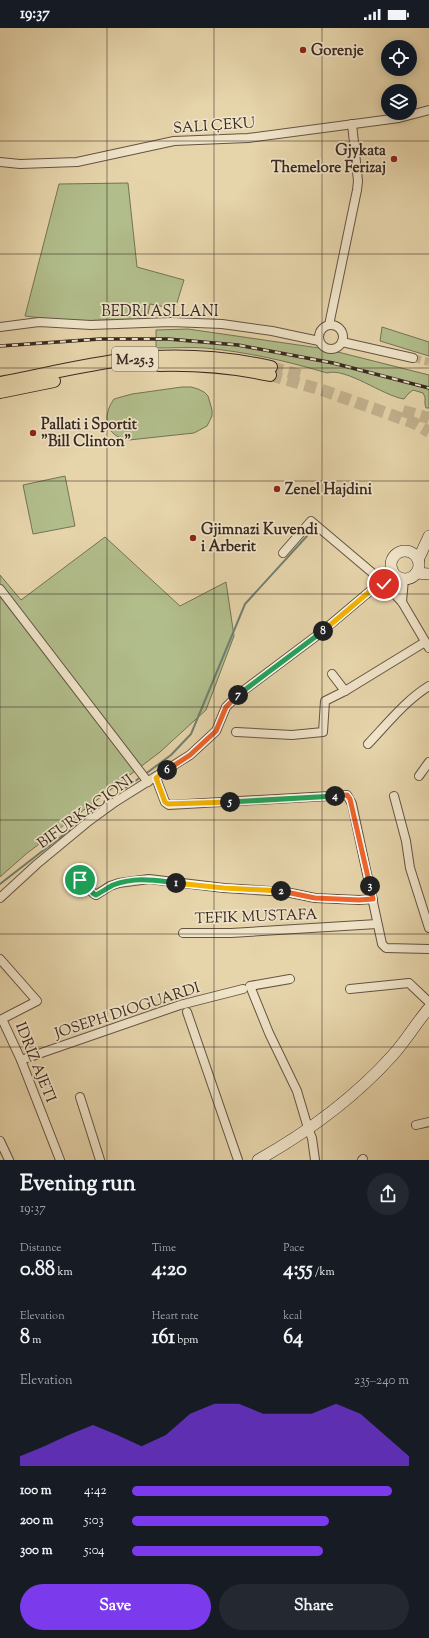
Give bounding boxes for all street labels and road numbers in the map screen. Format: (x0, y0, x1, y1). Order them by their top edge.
street label: SALI ÇEKU (173, 113, 256, 140)
street label: BEDRI ASLLANI (101, 302, 219, 323)
road number: M-25.3 (112, 347, 158, 371)
street label: BIFURKACIONI (33, 770, 138, 854)
street label: TEFIK MUSTAFA (194, 905, 318, 930)
street label: JOSEPH DIOGUARDI (51, 978, 203, 1045)
street label: IDRIZ AJETI (9, 1019, 60, 1106)

